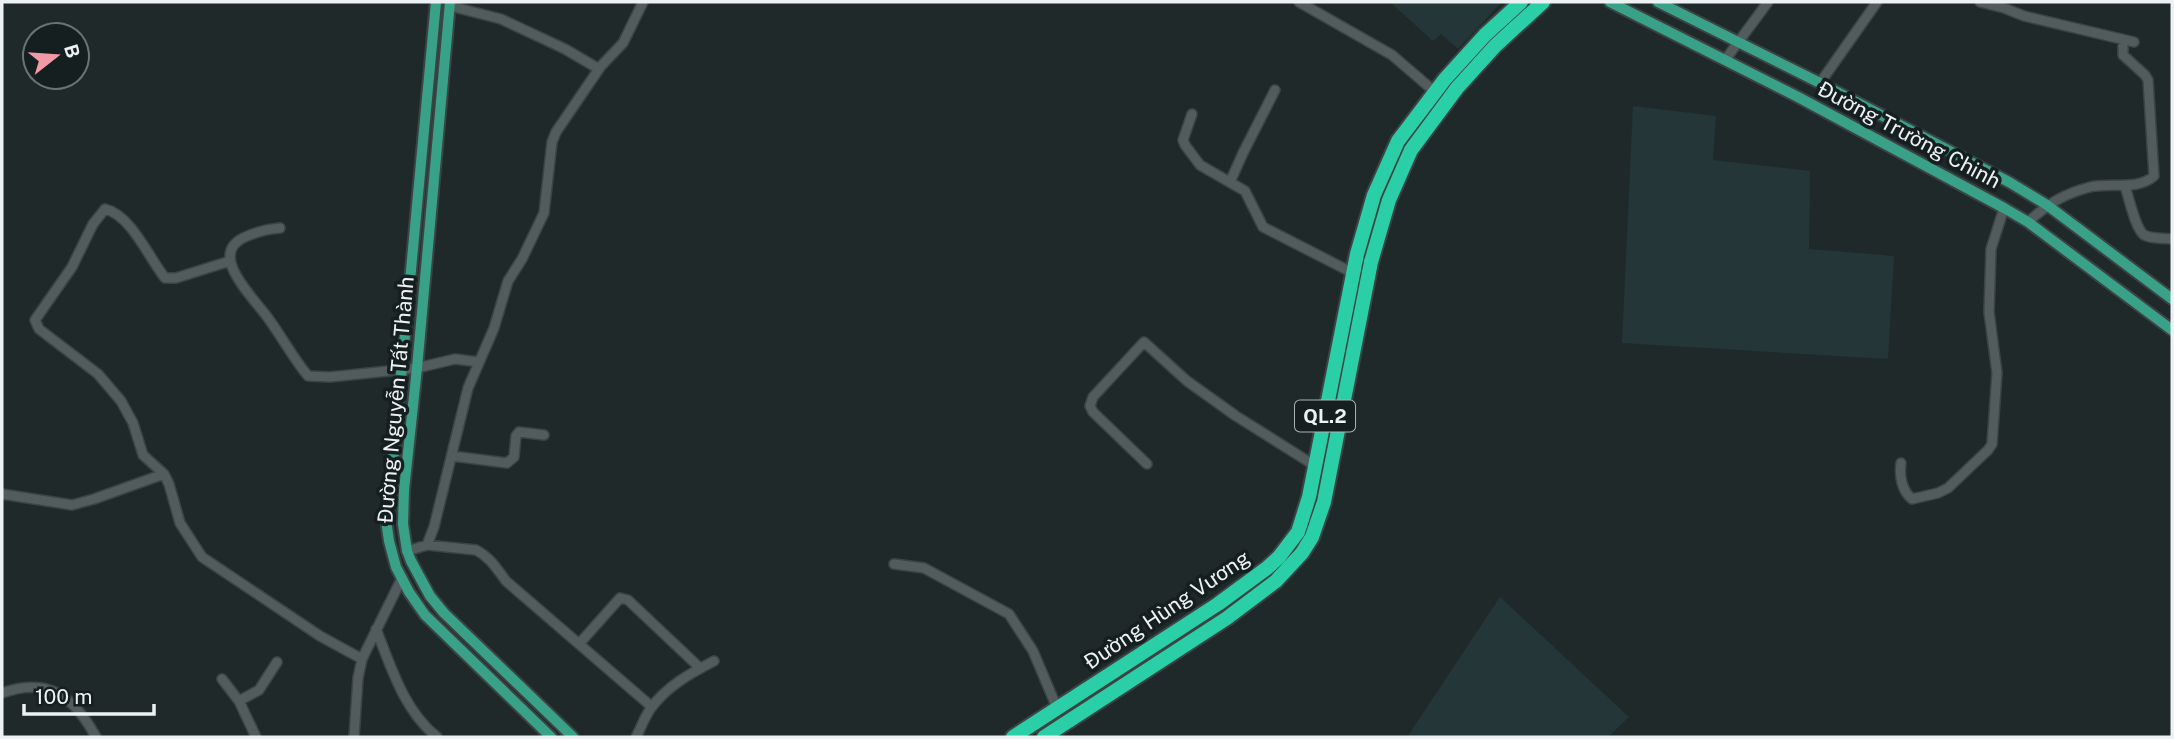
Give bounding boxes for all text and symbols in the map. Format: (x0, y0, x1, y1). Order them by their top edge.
north arrow (21, 21, 91, 91)
text: B (60, 42, 85, 60)
street label: Đường Trường Chinh (1814, 76, 2005, 193)
street label: Đường Nguyễn Tất Thành (372, 275, 419, 524)
road number: QL.2 (1295, 400, 1355, 432)
street label: Đường Hùng Vương (1079, 545, 1254, 674)
scale bar (24, 672, 154, 716)
text: 100 m (35, 684, 92, 709)

